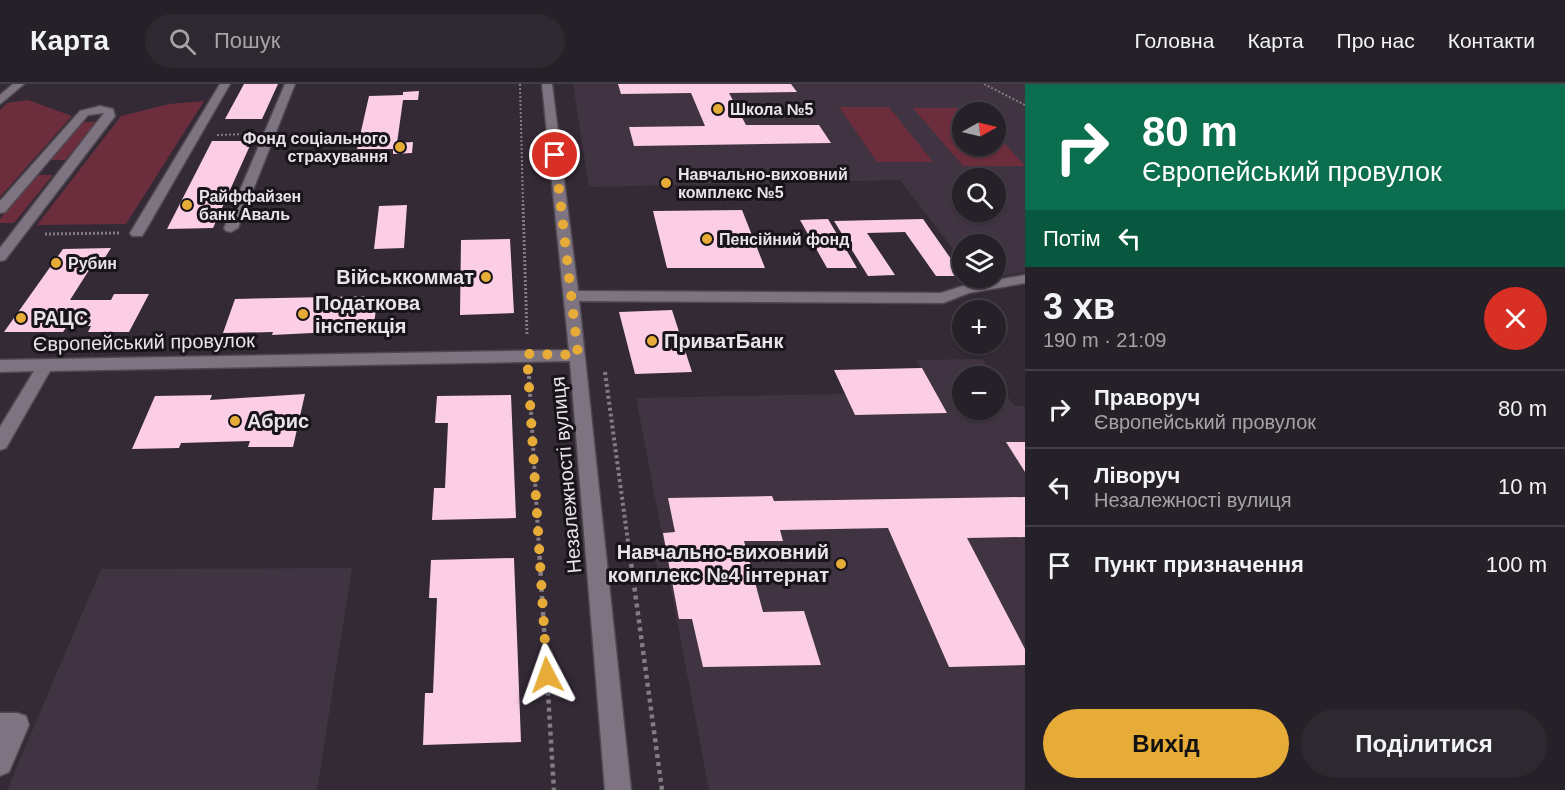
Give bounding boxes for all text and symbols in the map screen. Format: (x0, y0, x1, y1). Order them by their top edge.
search box (145, 14, 565, 68)
text: Карта (30, 25, 109, 56)
icon: search (166, 25, 199, 58)
text: Пошук (214, 28, 280, 53)
text: Головна (1135, 29, 1214, 52)
text: Карта (1247, 29, 1304, 52)
text: Про нас (1337, 29, 1415, 52)
text: Контакти (1448, 29, 1535, 52)
place label: Школа №5 (730, 101, 814, 118)
marker: Школа №5 (711, 102, 725, 116)
north arrow (952, 102, 1006, 156)
map controls (952, 102, 1006, 420)
icon: right (1043, 108, 1121, 186)
text: 80 m (1142, 108, 1238, 155)
pin (529, 129, 580, 180)
place label: Фонд соціального страхування (243, 130, 388, 165)
icon: arrive (538, 138, 571, 171)
marker: Фонд соціального страхування (393, 140, 407, 154)
text: Європейський провулок (1142, 157, 1442, 187)
place label: Навчально-виховний комплекс №5 (678, 166, 848, 201)
button: search (952, 168, 1006, 222)
marker: Навчально-виховний комплекс №5 (659, 176, 673, 190)
place label: Райффайзен банк Аваль (199, 188, 301, 223)
marker: Райффайзен банк Аваль (180, 198, 194, 212)
icon: left (1113, 222, 1146, 255)
text: Потім (1043, 226, 1101, 251)
place label: Пенсійний фонд (719, 231, 849, 248)
marker: Пенсійний фонд (700, 232, 714, 246)
button: layers (952, 234, 1006, 288)
place label: Рубин (68, 255, 117, 272)
marker: Рубин (49, 256, 63, 270)
place label: Військкоммат (336, 266, 474, 288)
marker: Військкоммат (479, 270, 493, 284)
text: 3 хв (1043, 286, 1115, 327)
button: close (1484, 287, 1547, 350)
place label: Податкова інспекція (315, 292, 421, 337)
button: + (952, 300, 1006, 354)
place label: РАЦС (33, 307, 88, 329)
marker: Податкова інспекція (296, 307, 310, 321)
marker: РАЦС (14, 311, 28, 325)
street label: Європейський провулок (33, 329, 255, 355)
text: 190 m · 21:09 (1043, 329, 1166, 351)
place label: ПриватБанк (664, 330, 784, 352)
marker: ПриватБанк (645, 334, 659, 348)
button: − (952, 366, 1006, 420)
street label: Незалежності вулиця (546, 376, 586, 574)
text: Праворуч (1094, 385, 1200, 410)
icon: right (1043, 393, 1076, 426)
text: 80 m (1498, 396, 1547, 421)
place label: Абрис (247, 410, 309, 432)
text: Європейський провулок (1094, 411, 1316, 433)
marker: Абрис (228, 414, 242, 428)
text: Ліворуч (1094, 463, 1180, 488)
icon: left (1043, 471, 1076, 504)
text: 10 m (1498, 474, 1547, 499)
text: Незалежності вулиця (1094, 489, 1292, 511)
place label: Навчально-виховний комплекс №4 інтернат (608, 541, 829, 586)
icon: arrive (1043, 549, 1076, 582)
text: Пункт призначення (1094, 552, 1304, 577)
text: 100 m (1486, 552, 1547, 577)
marker: Навчально-виховний комплекс №4 інтернат (834, 557, 848, 571)
position arrow (515, 643, 579, 707)
button: Вихід (1043, 709, 1289, 778)
button: Поділитися (1301, 709, 1547, 778)

